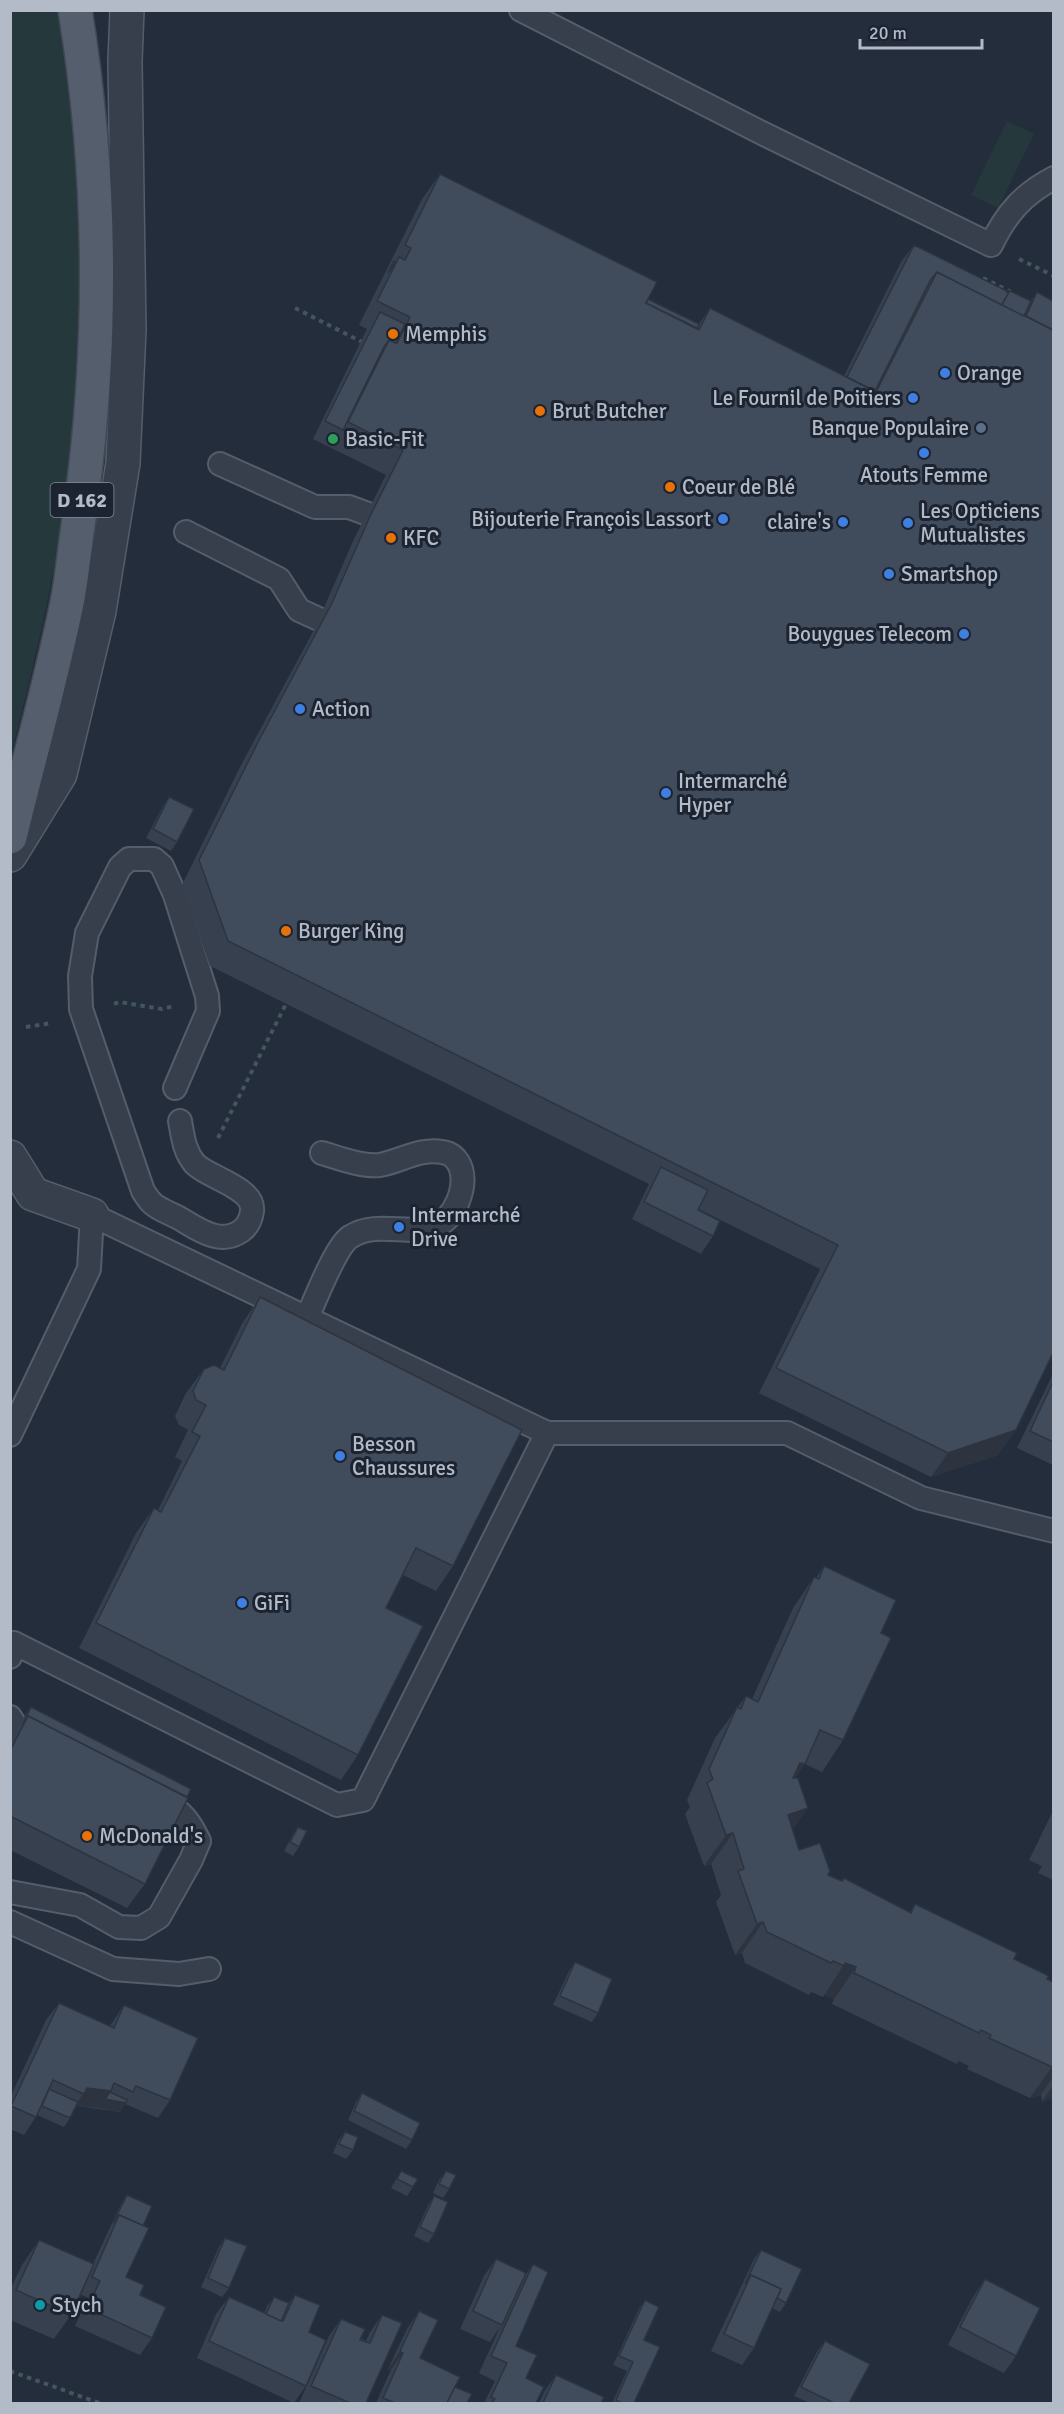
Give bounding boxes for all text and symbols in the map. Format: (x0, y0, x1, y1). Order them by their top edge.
scale bar (860, 12, 982, 50)
text: 20 m (869, 22, 907, 44)
place label: Memphis (405, 321, 487, 347)
marker: Memphis (386, 327, 400, 341)
place label: Orange (957, 360, 1022, 386)
marker: Orange (938, 366, 952, 380)
place label: Le Fournil de Poitiers (712, 385, 901, 411)
marker: Le Fournil de Poitiers (906, 391, 920, 405)
place label: Brut Butcher (552, 398, 667, 424)
marker: Brut Butcher (533, 404, 547, 418)
place label: Banque Populaire (811, 415, 969, 441)
marker: Banque Populaire (974, 421, 988, 435)
place label: Basic-Fit (345, 426, 424, 452)
marker: Basic-Fit (326, 432, 340, 446)
marker: Atouts Femme (917, 446, 931, 460)
place label: Atouts Femme (860, 462, 988, 488)
place label: Coeur de Blé (682, 474, 795, 500)
marker: Coeur de Blé (663, 480, 677, 494)
road number: D 162 (50, 483, 113, 517)
place label: Les Opticiens Mutualistes (920, 498, 1040, 548)
place label: Bijouterie François Lassort (471, 506, 711, 532)
place label: claire's (767, 509, 831, 535)
marker: Bijouterie François Lassort (716, 512, 730, 526)
marker: claire's (836, 515, 850, 529)
marker: Les Opticiens Mutualistes (901, 516, 915, 530)
place label: KFC (403, 525, 439, 551)
marker: KFC (384, 531, 398, 545)
place label: Smartshop (901, 561, 998, 587)
marker: Smartshop (882, 567, 896, 581)
place label: Bouygues Telecom (787, 621, 952, 647)
marker: Bouygues Telecom (957, 627, 971, 641)
place label: Action (312, 696, 370, 722)
marker: Action (293, 702, 307, 716)
place label: Intermarché Hyper (678, 768, 788, 818)
marker: Intermarché Hyper (659, 786, 673, 800)
place label: Burger King (298, 918, 404, 944)
marker: Burger King (279, 924, 293, 938)
place label: Intermarché Drive (411, 1202, 521, 1252)
marker: Intermarché Drive (392, 1220, 406, 1234)
place label: Besson Chaussures (352, 1431, 455, 1481)
marker: Besson Chaussures (333, 1449, 347, 1463)
place label: GiFi (254, 1590, 290, 1616)
marker: GiFi (235, 1596, 249, 1610)
place label: McDonald's (99, 1823, 203, 1849)
marker: McDonald's (80, 1829, 94, 1843)
place label: Stych (52, 2292, 102, 2318)
marker: Stych (33, 2298, 47, 2312)

